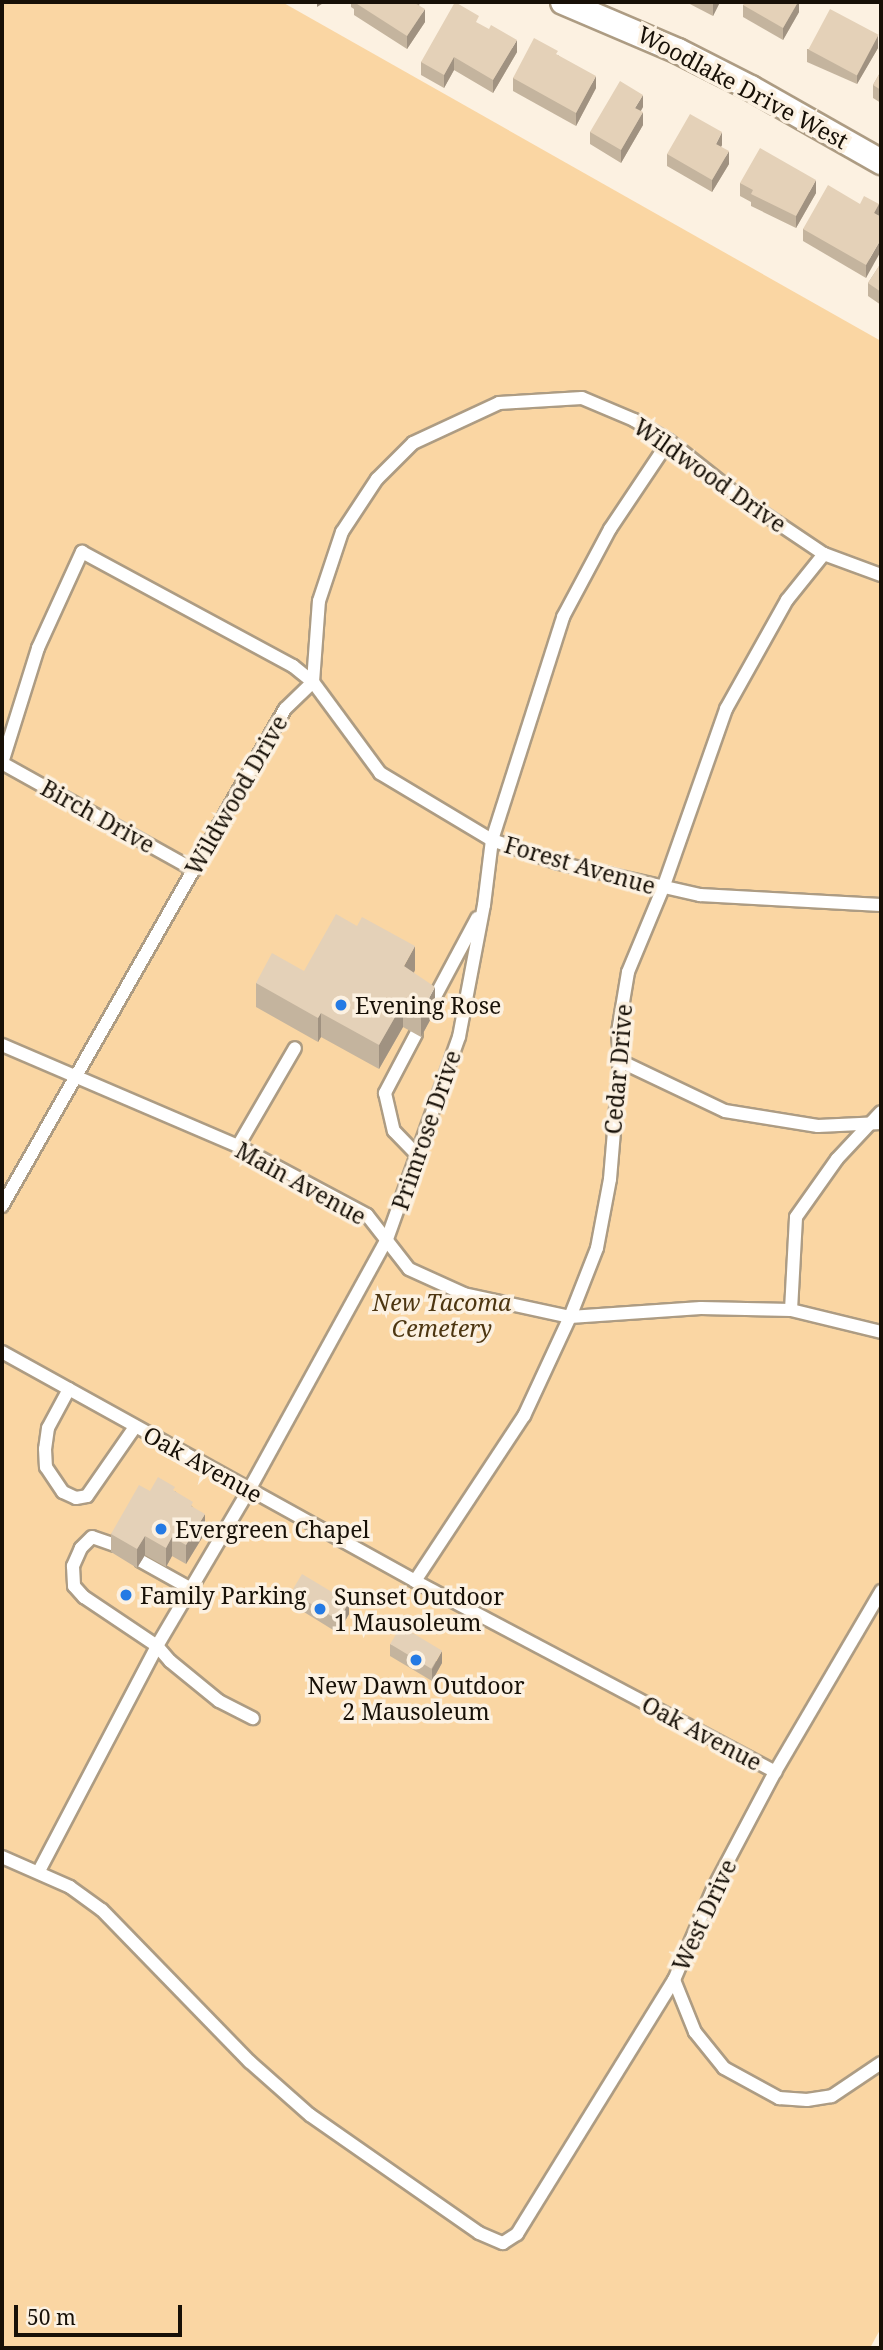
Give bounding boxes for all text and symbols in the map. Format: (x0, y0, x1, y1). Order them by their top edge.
street label: Woodlake Drive West (633, 20, 853, 154)
street label: Wildwood Drive (628, 412, 792, 538)
street label: Wildwood Drive (179, 710, 293, 880)
street label: Birch Drive (36, 773, 160, 859)
street label: Forest Avenue (501, 830, 659, 900)
place label: Evening Rose (355, 991, 501, 1019)
marker: Evening Rose (333, 997, 349, 1013)
street label: Cedar Drive (599, 1003, 637, 1135)
street label: Primrose Drive (386, 1047, 466, 1213)
street label: Main Avenue (231, 1136, 371, 1230)
park label: New Tacoma Cemetery (373, 1288, 511, 1342)
street label: Oak Avenue (139, 1420, 267, 1508)
place label: Evergreen Chapel (175, 1515, 370, 1543)
marker: Evergreen Chapel (153, 1521, 169, 1537)
place label: Family Parking (140, 1581, 306, 1609)
place label: Sunset Outdoor 1 Mausoleum (334, 1582, 504, 1636)
marker: Family Parking (118, 1587, 134, 1603)
marker: Sunset Outdoor 1 Mausoleum (312, 1601, 328, 1617)
marker: New Dawn Outdoor 2 Mausoleum (408, 1652, 424, 1668)
place label: New Dawn Outdoor 2 Mausoleum (307, 1671, 525, 1725)
street label: Oak Avenue (637, 1690, 767, 1776)
street label: West Drive (666, 1855, 742, 1975)
scale bar (18, 2290, 186, 2334)
text: 50 m (27, 2303, 76, 2331)

